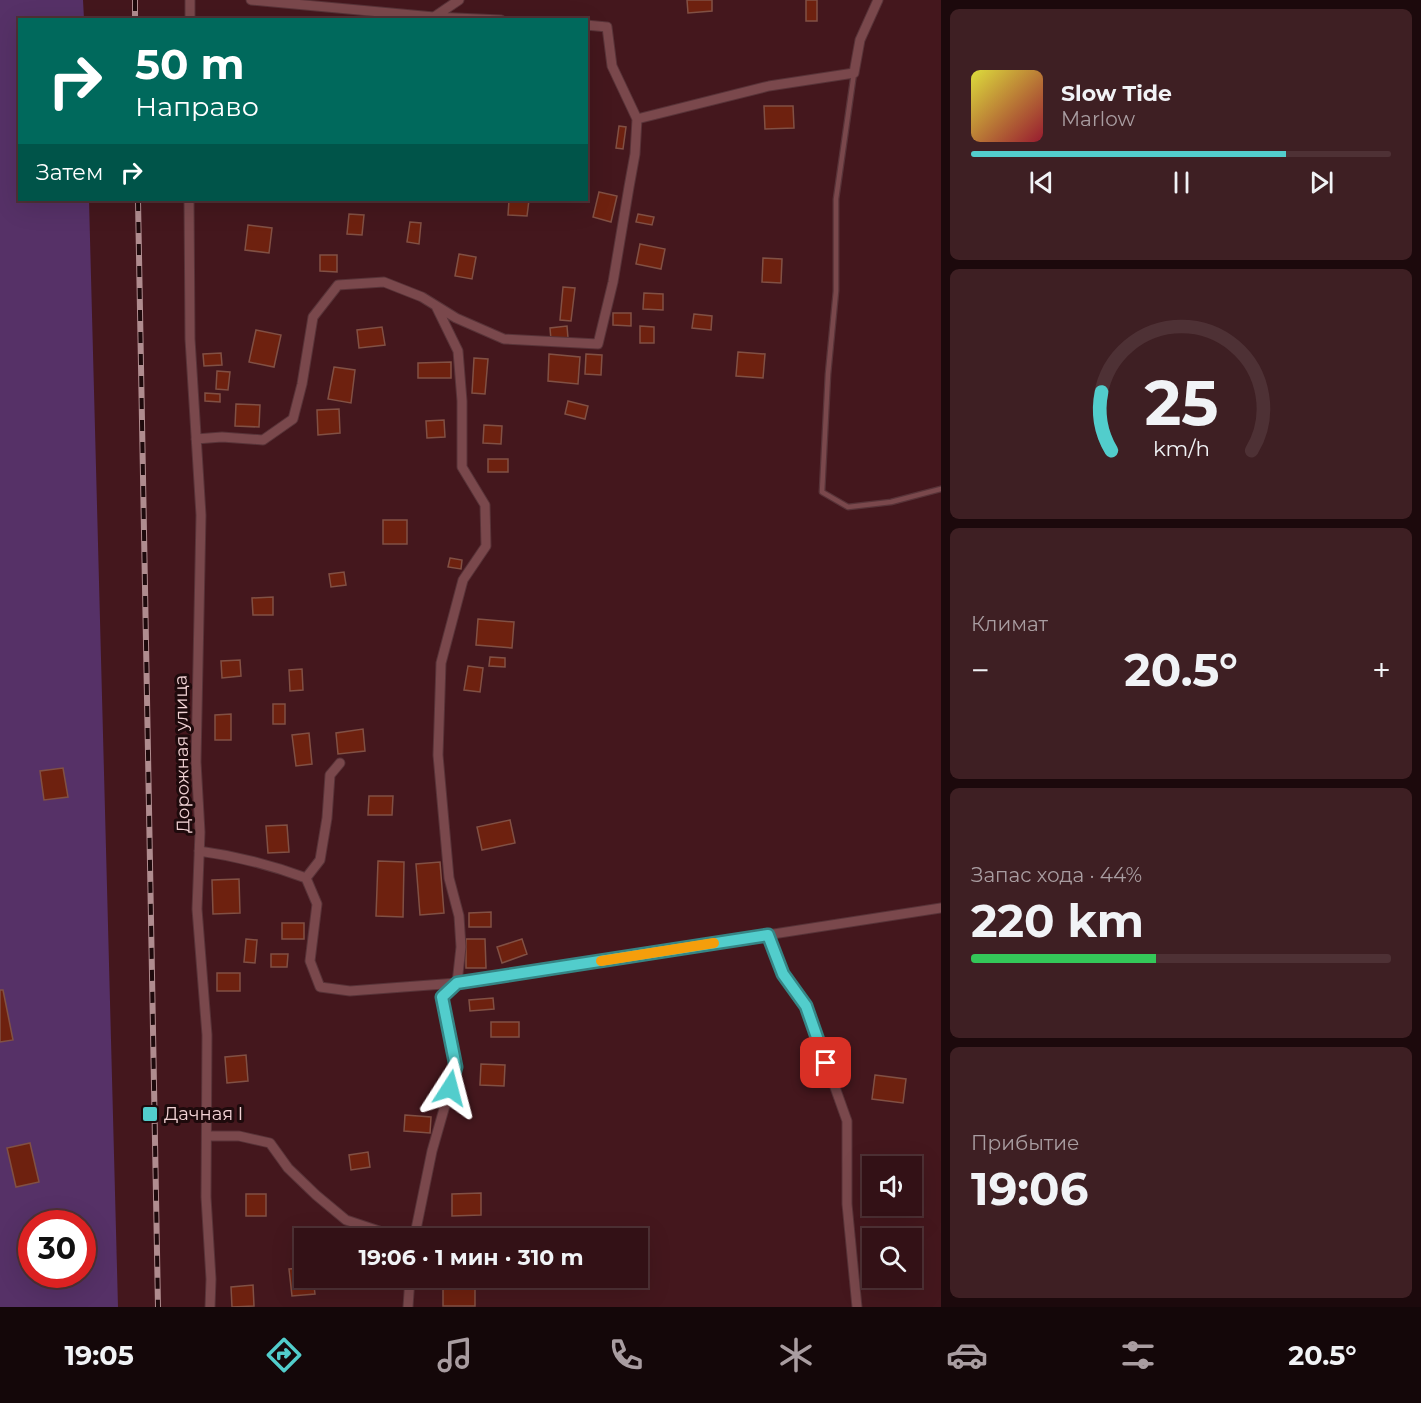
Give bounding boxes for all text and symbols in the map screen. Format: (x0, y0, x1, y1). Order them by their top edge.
text: 50 m (135, 38, 244, 90)
icon: right (36, 42, 114, 120)
text: Slow Tide (1061, 80, 1172, 107)
text: Направо (135, 90, 259, 123)
text: Marlow (1061, 107, 1135, 131)
icon: right (115, 156, 148, 189)
text: Затем (36, 159, 103, 186)
icon: previous (1025, 166, 1058, 199)
icon: pause (1165, 166, 1198, 199)
icon: next (1305, 166, 1338, 199)
text: 25 (1144, 365, 1218, 441)
text: km/h (1152, 435, 1210, 461)
text: Климат (971, 612, 1048, 636)
text: 20.5° (1124, 642, 1238, 697)
text: − (971, 650, 990, 690)
text: + (1372, 650, 1391, 690)
street label: Дорожная улица (170, 675, 194, 833)
text: Запас хода · 44% (971, 863, 1142, 887)
text: 220 km (971, 893, 1144, 948)
pin (800, 1037, 851, 1088)
icon: arrive (809, 1046, 842, 1079)
position arrow (418, 1056, 482, 1120)
place label: Дачная I (164, 1103, 243, 1125)
marker: Дачная I (141, 1105, 159, 1123)
text: Прибытие (971, 1131, 1079, 1155)
map controls (862, 1156, 922, 1288)
button: sound (862, 1156, 922, 1216)
text: 19:06 (971, 1161, 1088, 1216)
speed limit sign: 30 (18, 1210, 96, 1288)
button: search (862, 1228, 922, 1288)
text: 19:06 · 1 мин · 310 m (358, 1244, 584, 1271)
icon: directions (263, 1334, 305, 1376)
icon: music (434, 1334, 476, 1376)
icon: phone (605, 1334, 647, 1376)
icon: climate (775, 1334, 817, 1376)
icon: car (946, 1334, 988, 1376)
icon: filters (1117, 1334, 1159, 1376)
text: 19:05 (64, 1339, 134, 1372)
text: 20.5° (1288, 1339, 1356, 1372)

